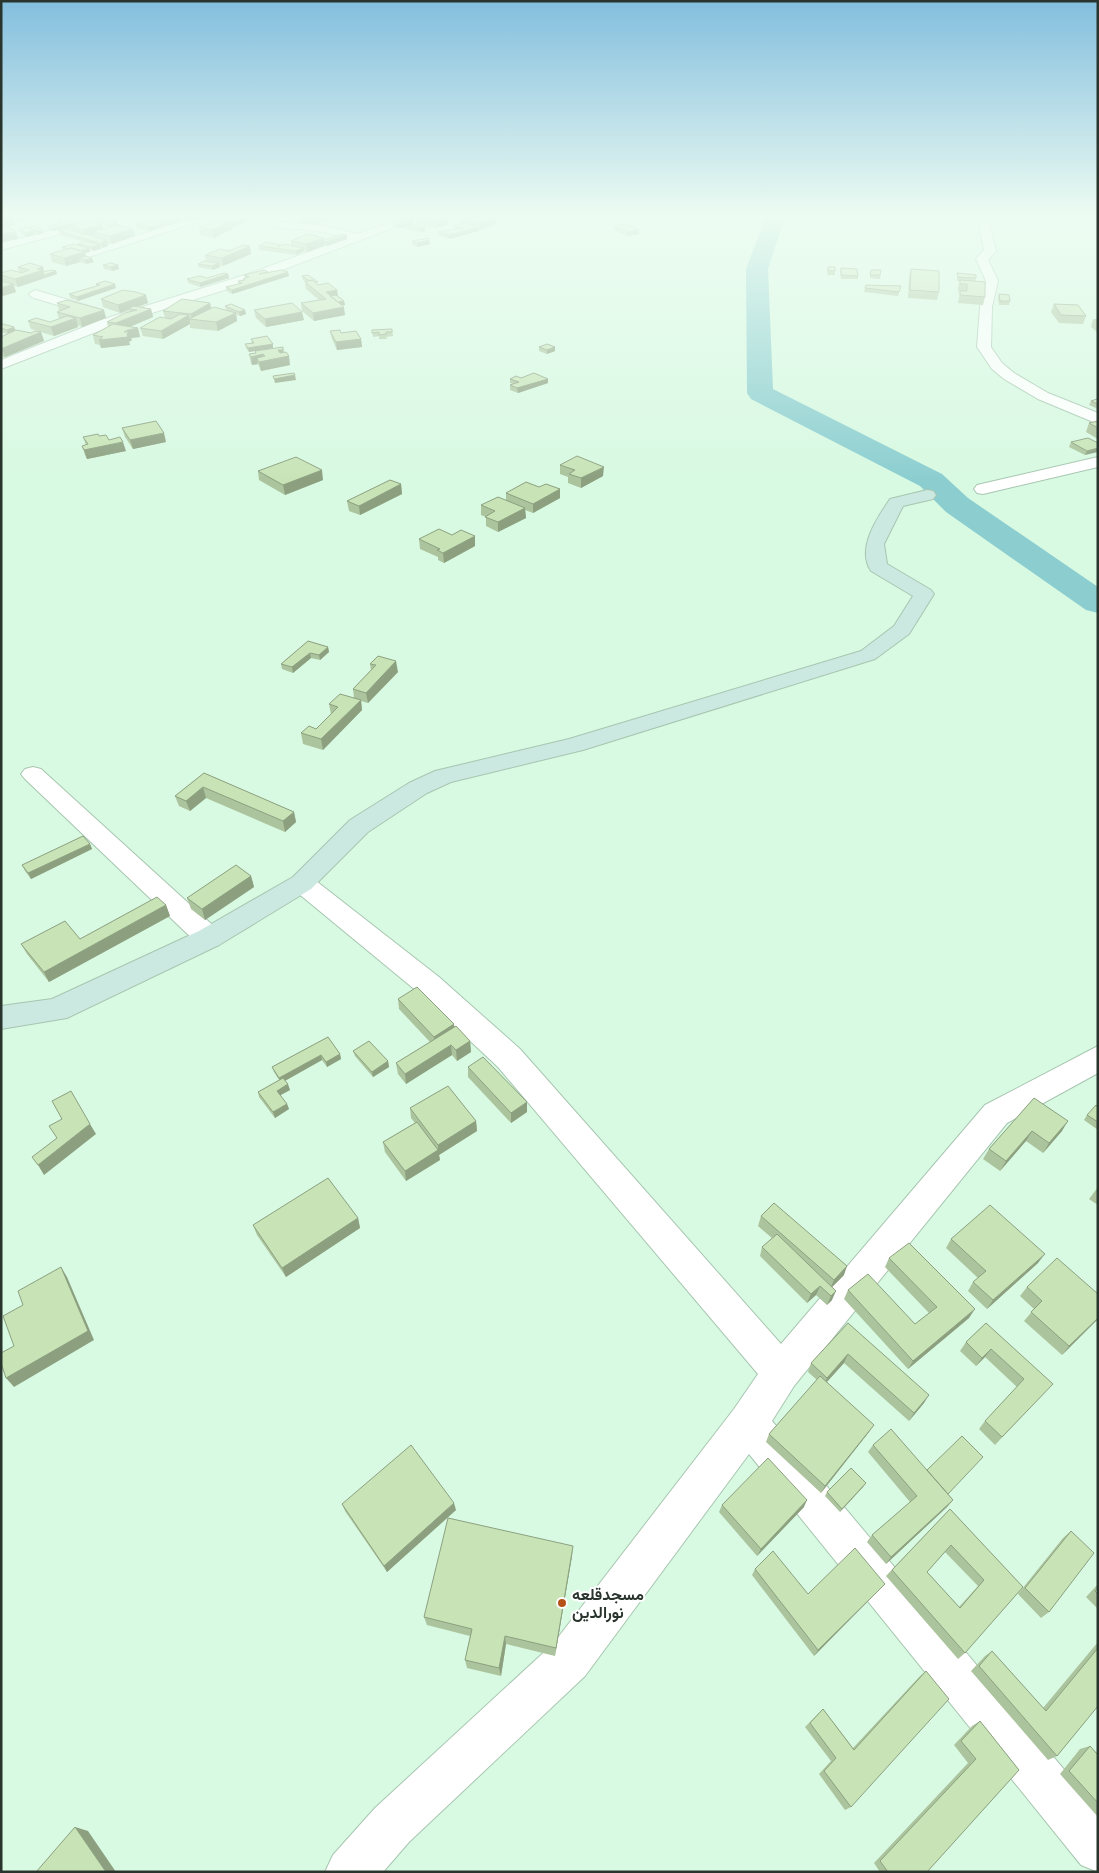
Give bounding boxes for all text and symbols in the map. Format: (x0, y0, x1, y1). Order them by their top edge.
place label: مسجدقلعه نورالدین (572, 1586, 644, 1623)
marker: مسجدقلعه نورالدین (556, 1597, 568, 1609)

